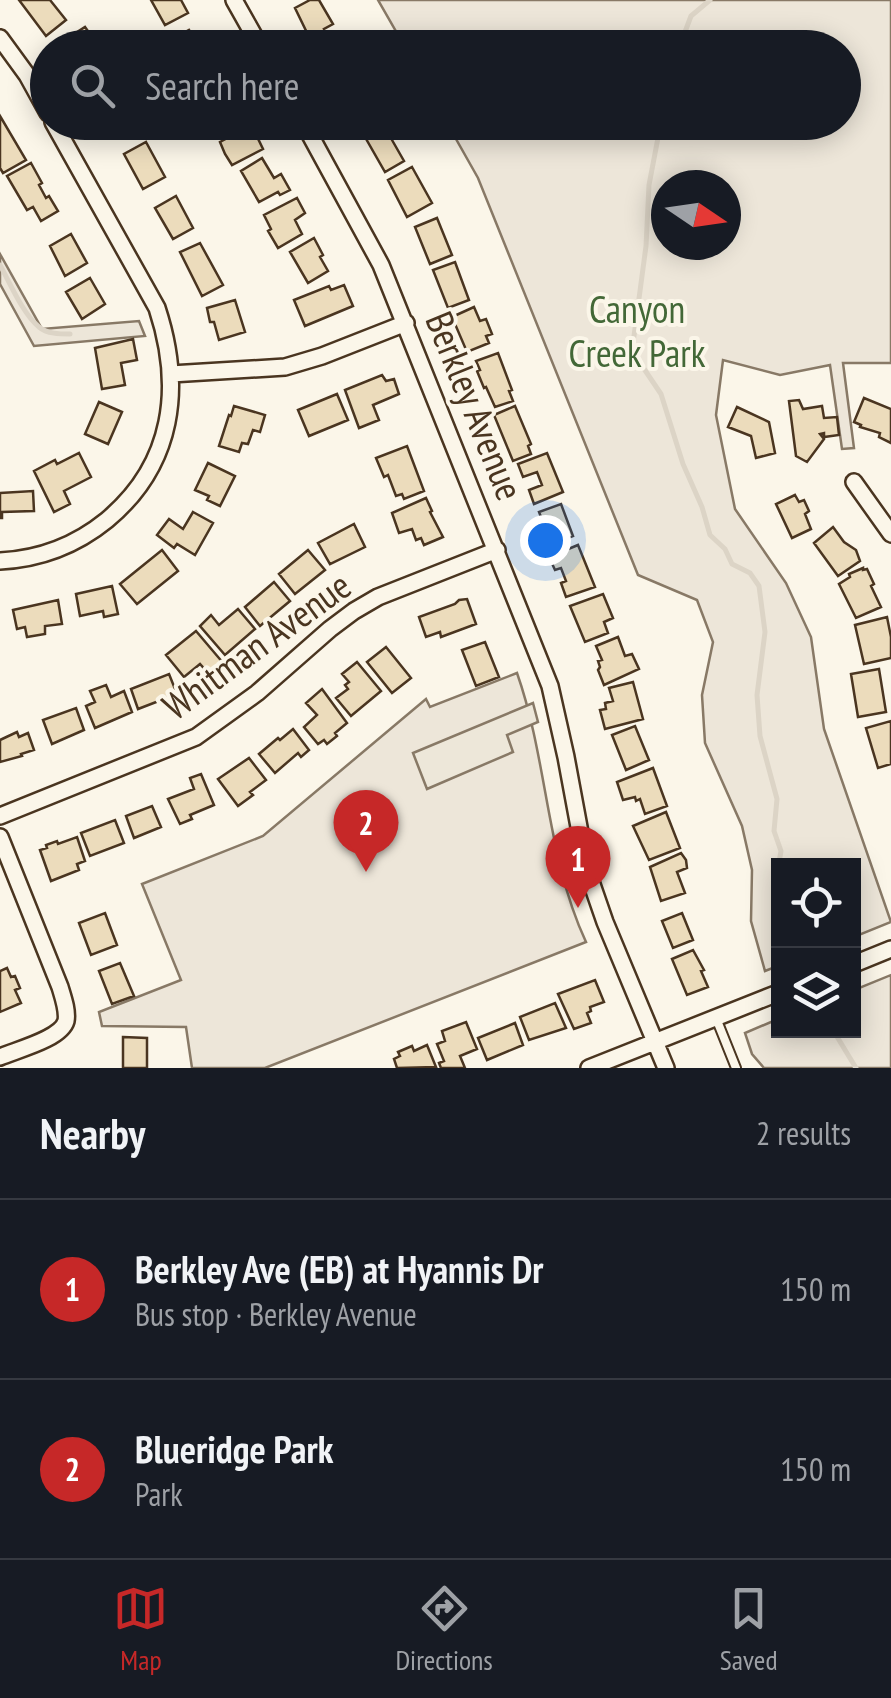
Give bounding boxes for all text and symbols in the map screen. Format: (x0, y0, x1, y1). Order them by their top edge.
search box (30, 30, 861, 140)
icon: search (65, 58, 120, 113)
text: Search here (145, 61, 299, 110)
north arrow (651, 170, 741, 260)
park label: Canyon Creek Park (569, 284, 706, 377)
street label: Berkley Avenue (415, 304, 535, 507)
your location (520, 515, 571, 566)
street label: Whitman Avenue (152, 560, 360, 729)
pin: 2 (334, 790, 398, 872)
pin: 1 (546, 826, 610, 908)
map controls (771, 858, 861, 1038)
button: locate (771, 858, 861, 948)
button: layers (771, 948, 861, 1038)
text: Nearby (40, 1106, 145, 1161)
text: 2 results (756, 1112, 851, 1154)
text: Berkley Ave (EB) at Hyannis Dr (135, 1244, 543, 1293)
text: 1 (65, 1268, 80, 1310)
text: 150 m (780, 1268, 851, 1310)
text: Bus stop · Berkley Avenue (135, 1293, 417, 1335)
text: Blueridge Park (135, 1424, 333, 1473)
text: 2 (65, 1448, 80, 1490)
text: 150 m (780, 1448, 851, 1490)
text: Park (135, 1473, 183, 1515)
tab: Map (113, 1581, 168, 1678)
tab: Directions (395, 1581, 493, 1678)
tab: Saved (720, 1581, 778, 1678)

